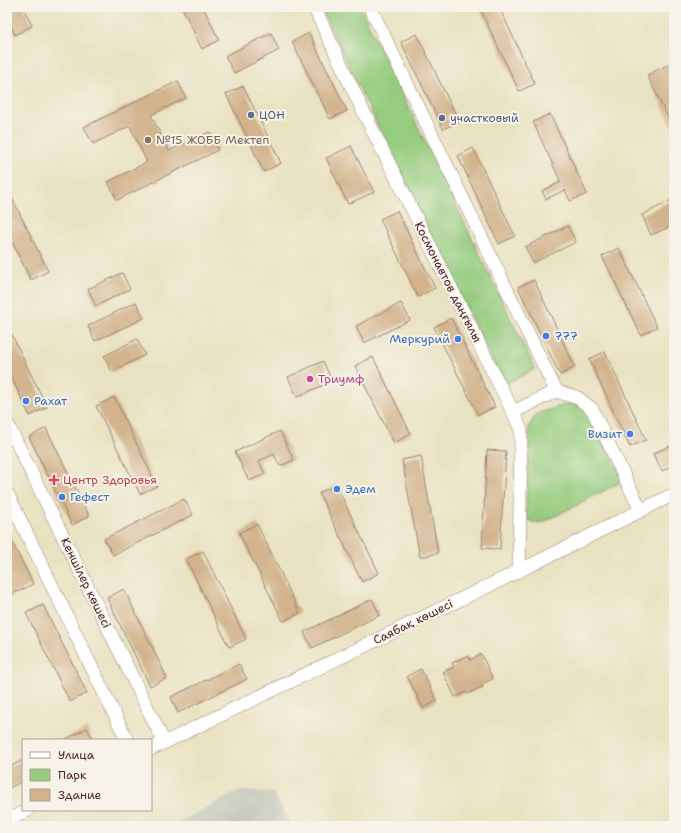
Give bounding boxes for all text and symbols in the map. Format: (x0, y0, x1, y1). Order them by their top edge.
place label: ЦОН (259, 107, 285, 123)
marker: ЦОН (246, 110, 256, 120)
place label: участковый (450, 110, 519, 126)
marker: участковый (437, 113, 447, 123)
place label: №15 ЖОББ Мектеп (156, 132, 270, 148)
marker: №15 ЖОББ Мектеп (143, 135, 153, 145)
street label: Космонавтов даңғылы (411, 219, 485, 345)
place label: 777 (554, 328, 578, 344)
place label: Меркурий (389, 331, 450, 347)
marker: 777 (541, 331, 551, 341)
marker: Меркурий (453, 334, 463, 344)
place label: Триумф (318, 371, 364, 387)
marker: Триумф (305, 374, 315, 384)
place label: Рахат (34, 393, 68, 409)
marker: Рахат (21, 396, 31, 406)
place label: Визит (588, 426, 623, 442)
marker: Визит (625, 429, 635, 439)
place label: Центр Здоровья (63, 472, 157, 488)
marker: Центр Здоровья (48, 474, 60, 486)
place label: Эдем (345, 481, 376, 497)
marker: Эдем (332, 484, 342, 494)
place label: Гефест (70, 489, 110, 505)
marker: Гефест (57, 492, 67, 502)
street label: Кеншілер көшесі (57, 535, 115, 631)
street label: Саябақ көшесі (371, 596, 455, 648)
legend (22, 739, 152, 811)
text: Улица (58, 747, 95, 763)
text: Парк (58, 767, 87, 783)
text: Здание (58, 787, 102, 803)

